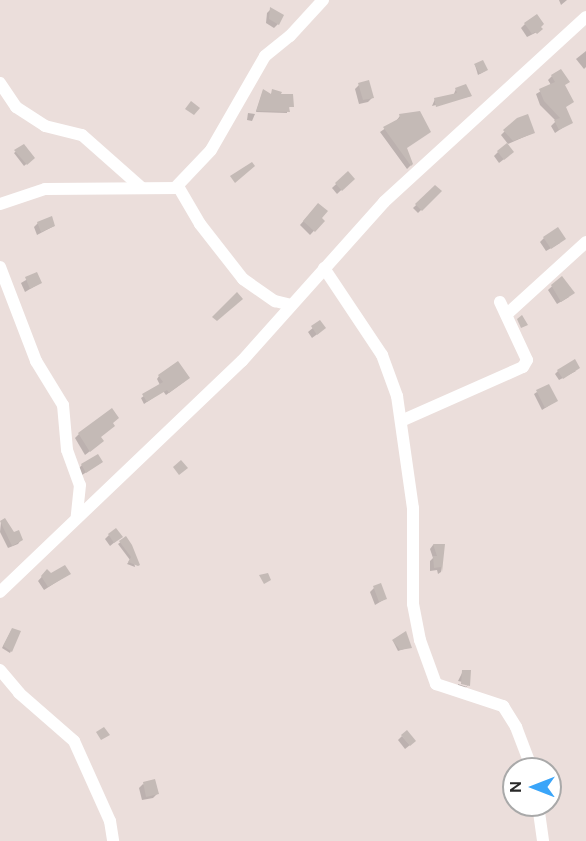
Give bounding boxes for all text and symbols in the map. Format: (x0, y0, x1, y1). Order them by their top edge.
north arrow (502, 757, 562, 817)
text: N (505, 781, 526, 793)

